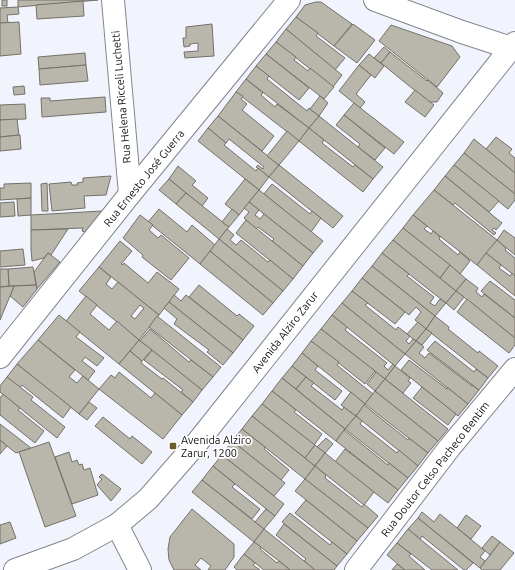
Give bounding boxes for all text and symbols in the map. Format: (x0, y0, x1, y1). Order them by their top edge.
street label: Rua Helena Ricceli Luchetti (109, 30, 133, 164)
street label: Rua Ernesto José Guerra (101, 127, 187, 229)
street label: Avenida Alziro Zarur (250, 288, 321, 375)
street label: Rua Doutor Celso Pacheco Bentim (379, 399, 491, 539)
place label: Avenida Alziro Zarur, 1200 (181, 434, 251, 459)
marker: Avenida Alziro Zarur, 1200 (168, 441, 178, 451)

